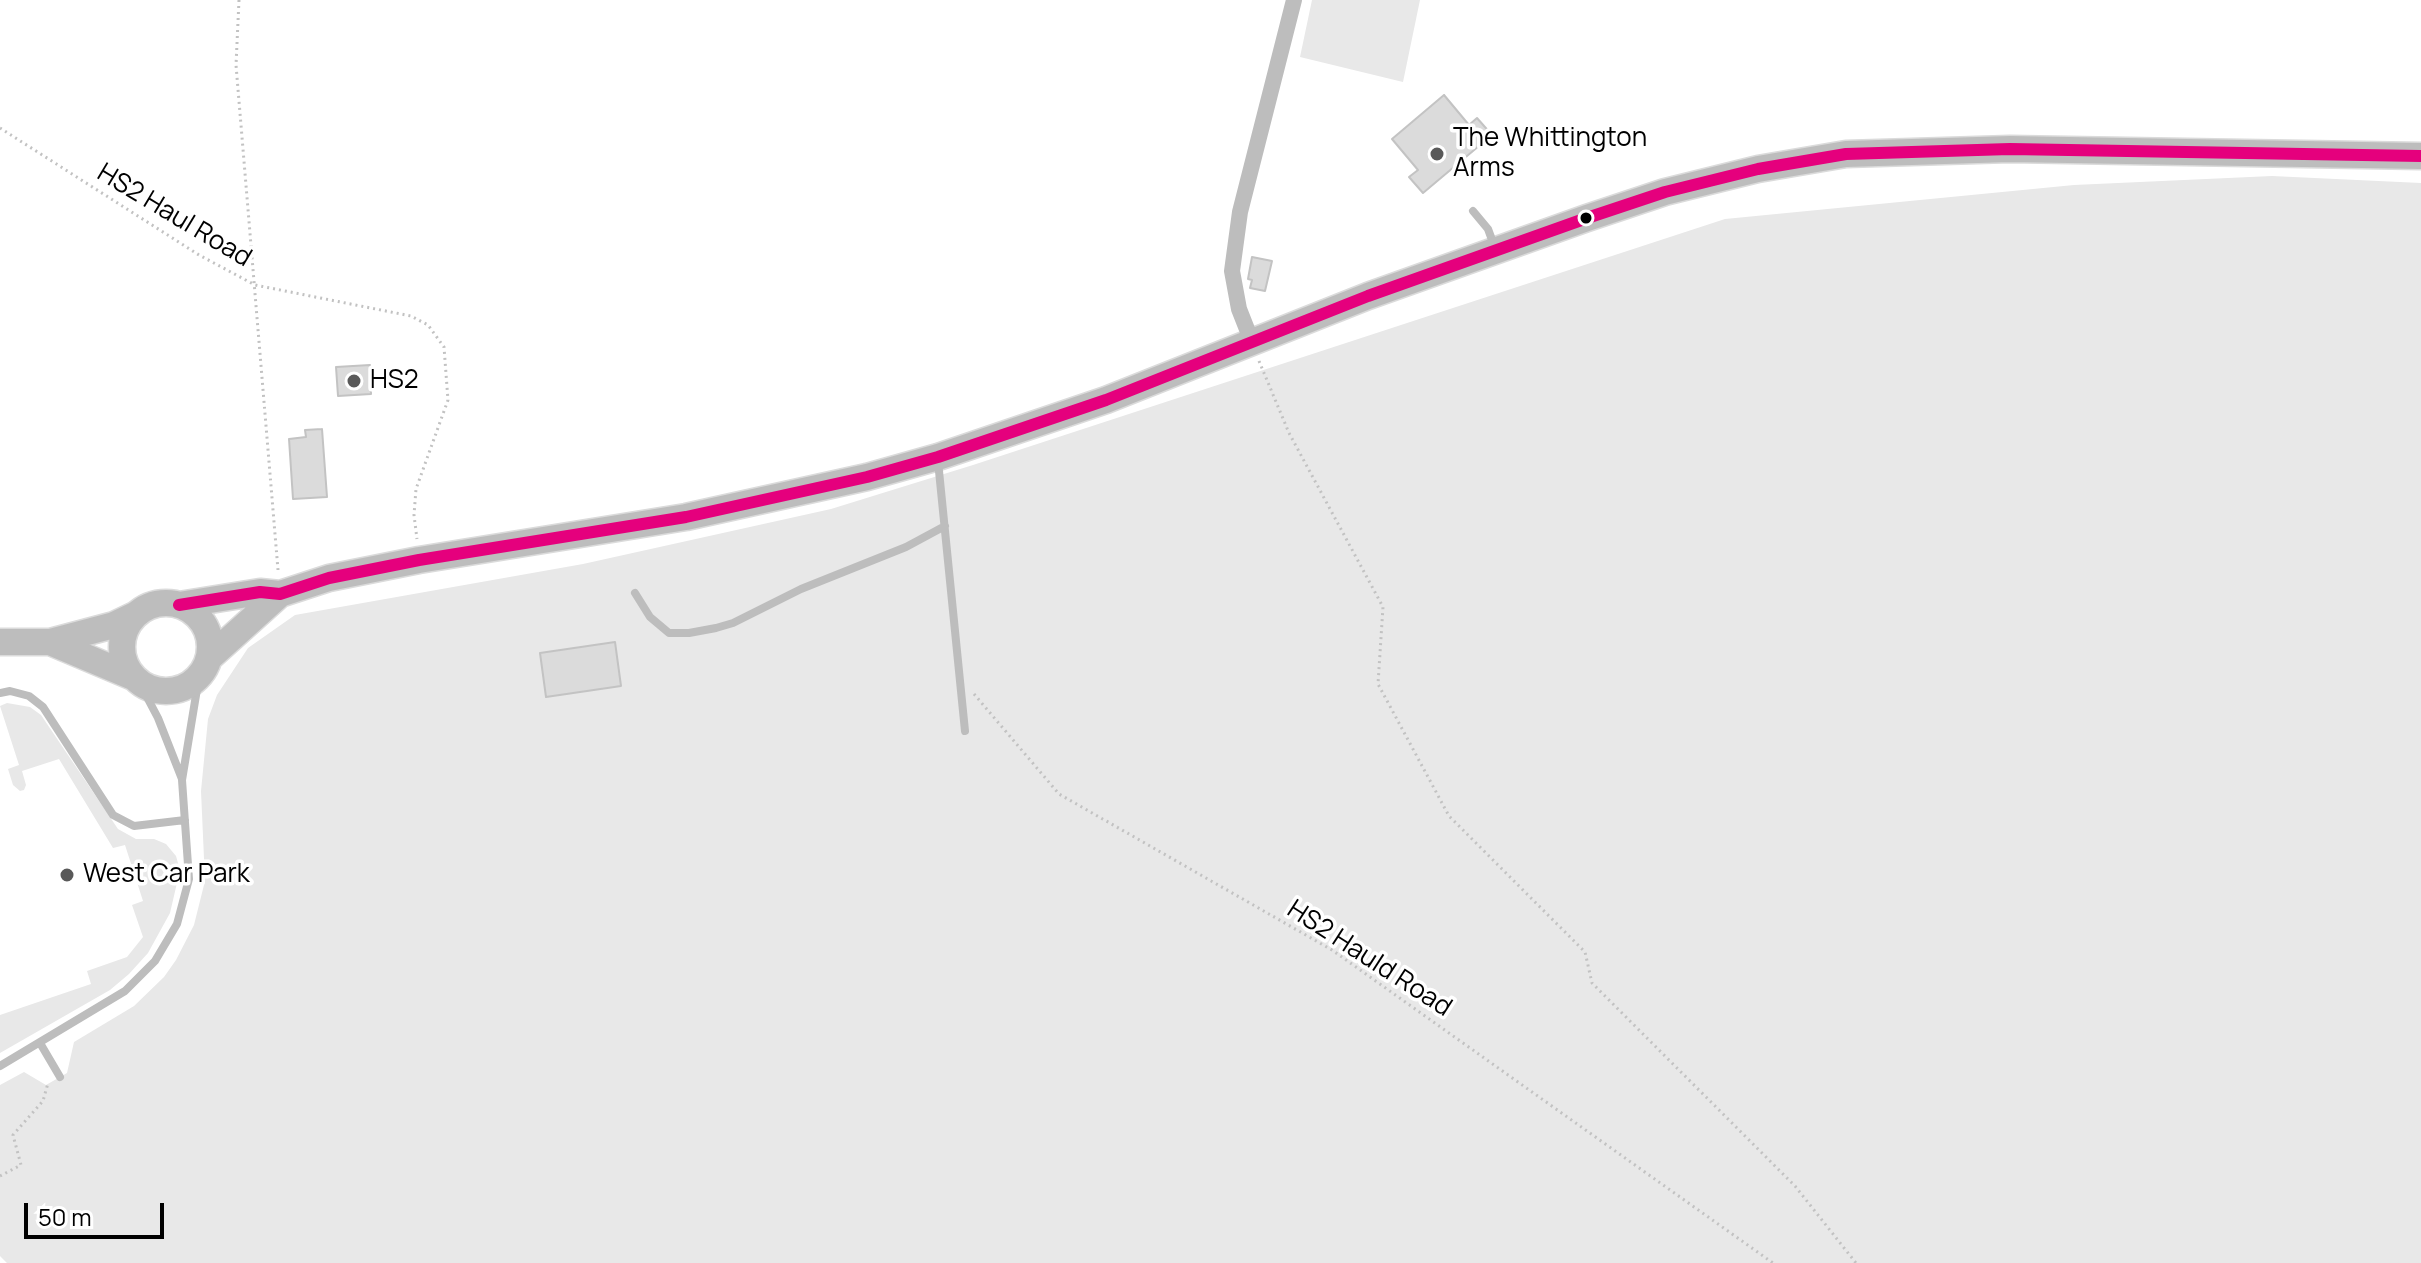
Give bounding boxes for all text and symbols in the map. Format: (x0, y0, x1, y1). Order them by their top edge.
place label: The Whittington Arms (1453, 123, 1647, 184)
marker: The Whittington Arms (1428, 145, 1446, 163)
street label: HS2 Haul Road (91, 158, 257, 274)
unlabelled marker (1578, 210, 1594, 226)
place label: HS2 (370, 365, 419, 397)
marker: HS2 (345, 372, 363, 390)
place label: West Car Park (83, 859, 250, 891)
marker: West Car Park (58, 866, 76, 884)
street label: HS2 Hauld Road (1281, 894, 1457, 1024)
scale bar (28, 1187, 168, 1237)
text: 50 m (38, 1200, 92, 1233)

